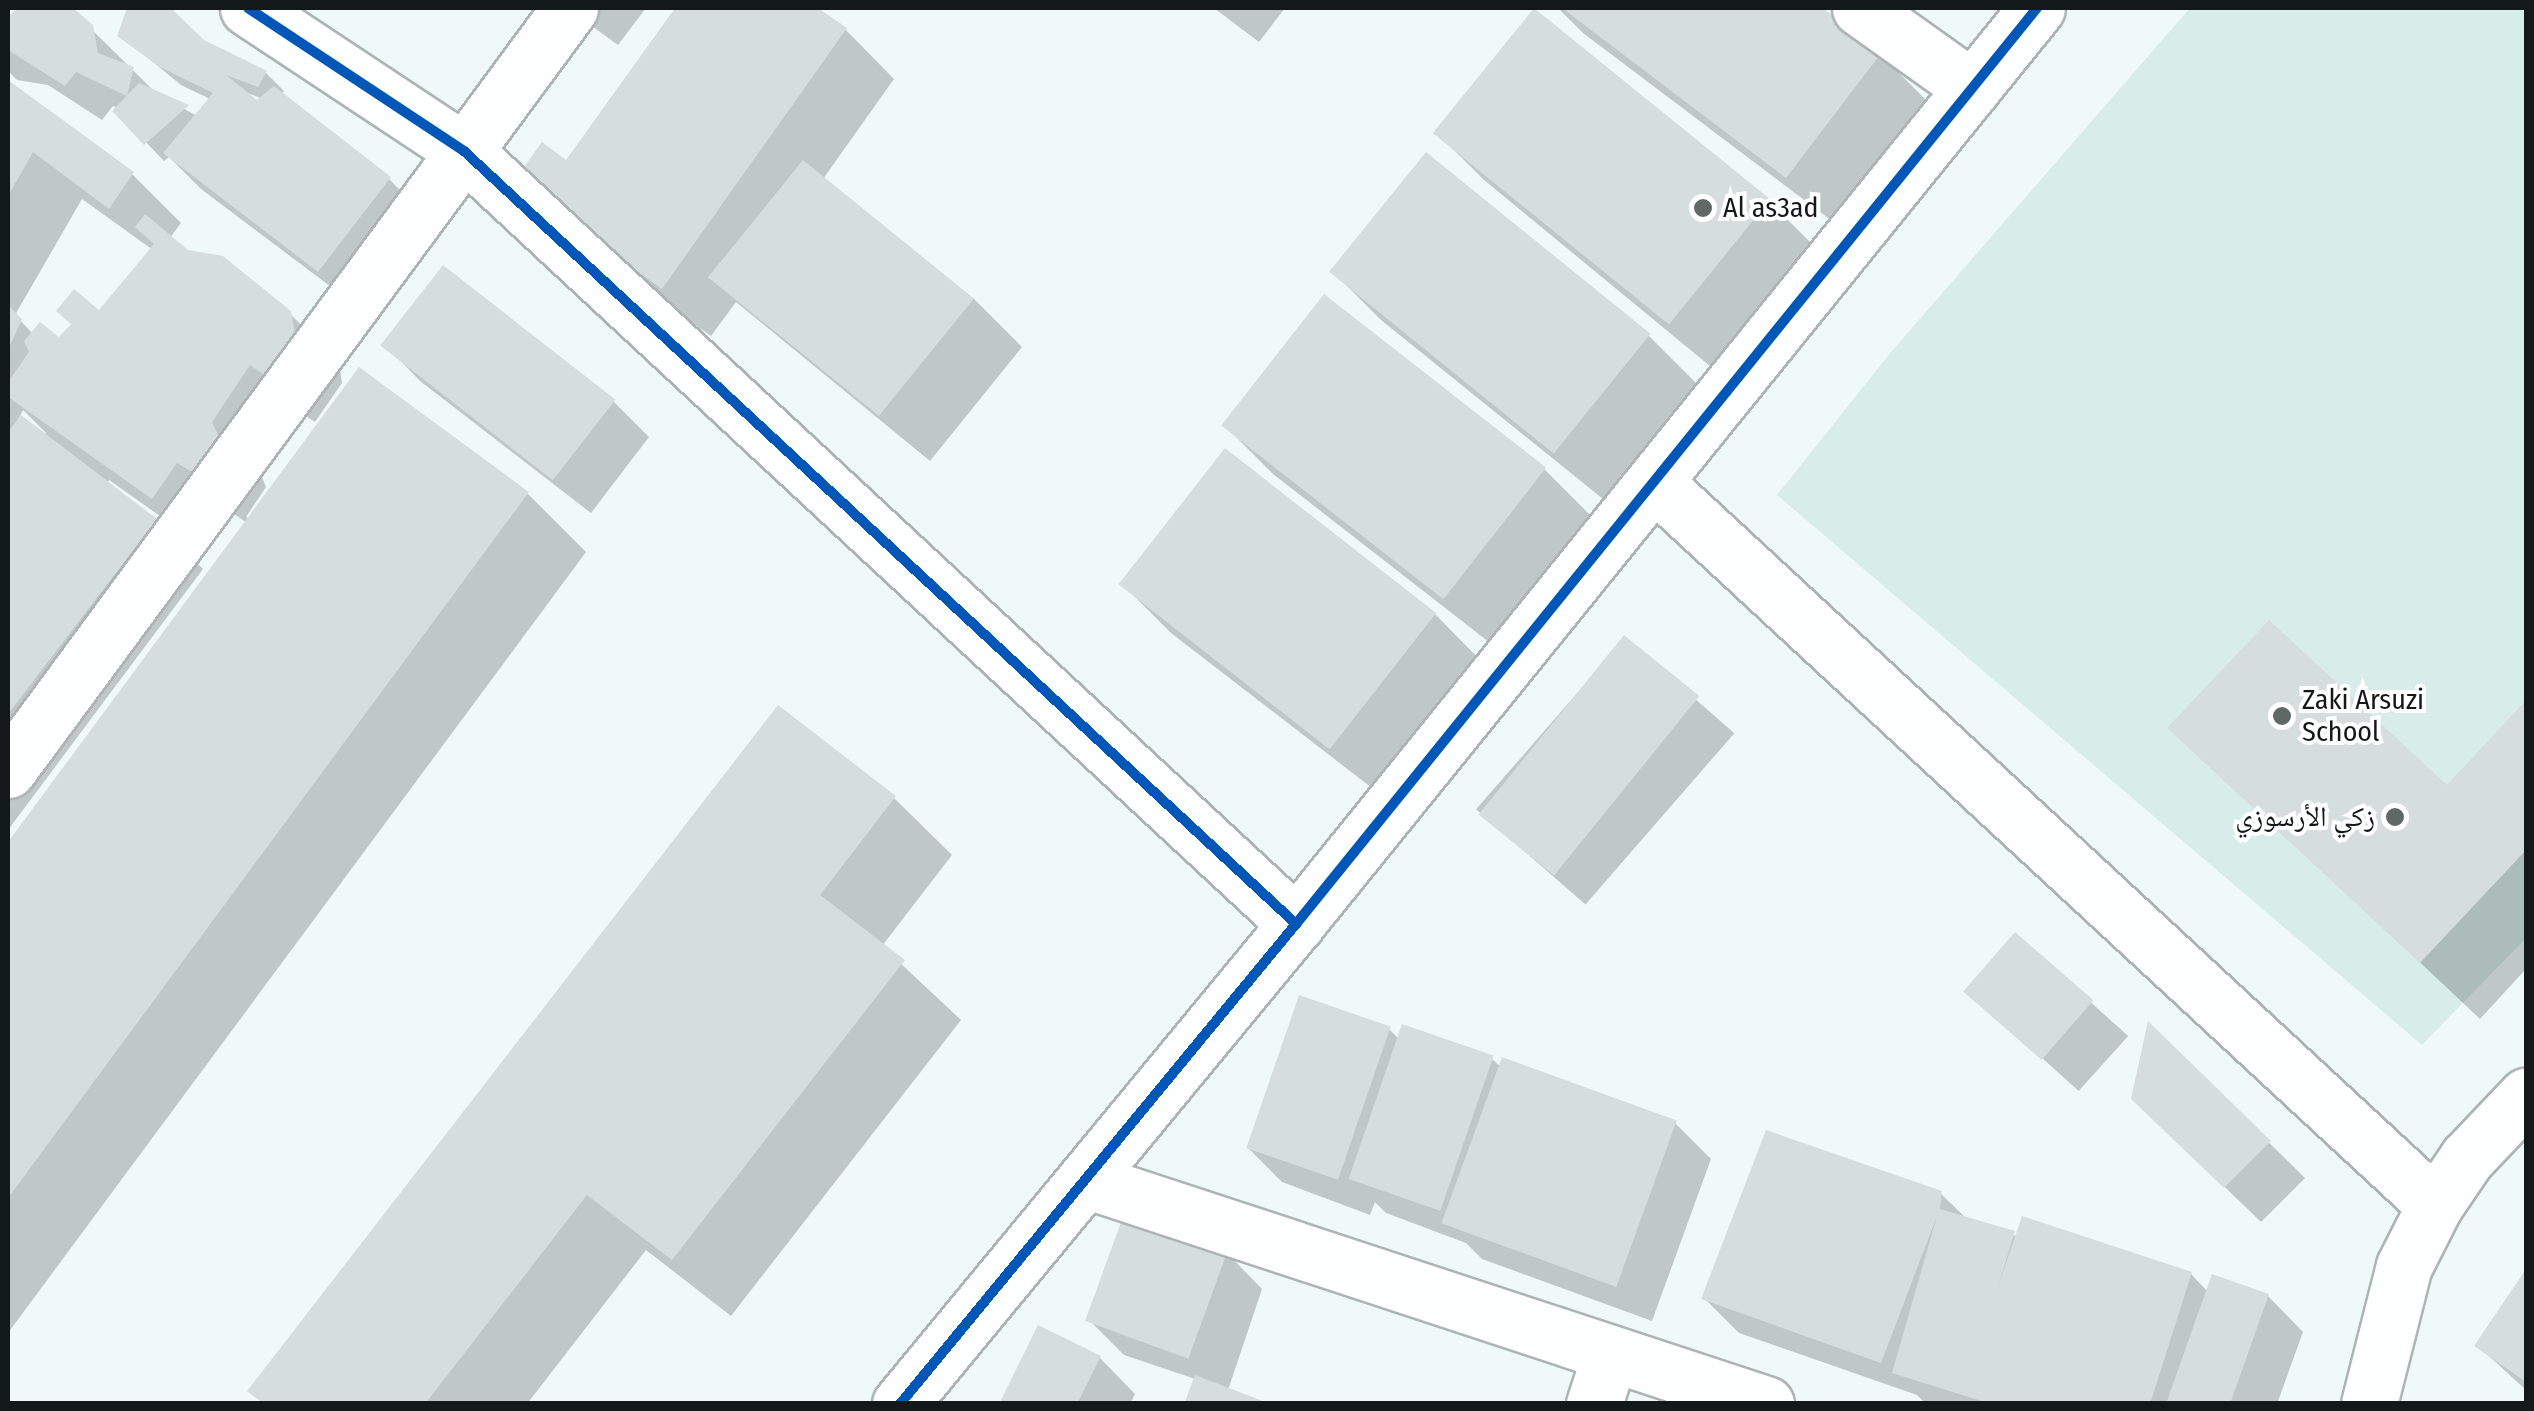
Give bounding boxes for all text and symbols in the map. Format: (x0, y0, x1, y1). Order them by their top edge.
place label: Al as3ad (1723, 191, 1819, 225)
marker: Al as3ad (1692, 197, 1714, 219)
place label: Zaki Arsuzi School (2302, 683, 2424, 749)
marker: Zaki Arsuzi School (2271, 705, 2293, 727)
place label: زكي الأرسوزي (2235, 800, 2375, 834)
marker: زكي الأرسوزي (2384, 806, 2406, 828)

